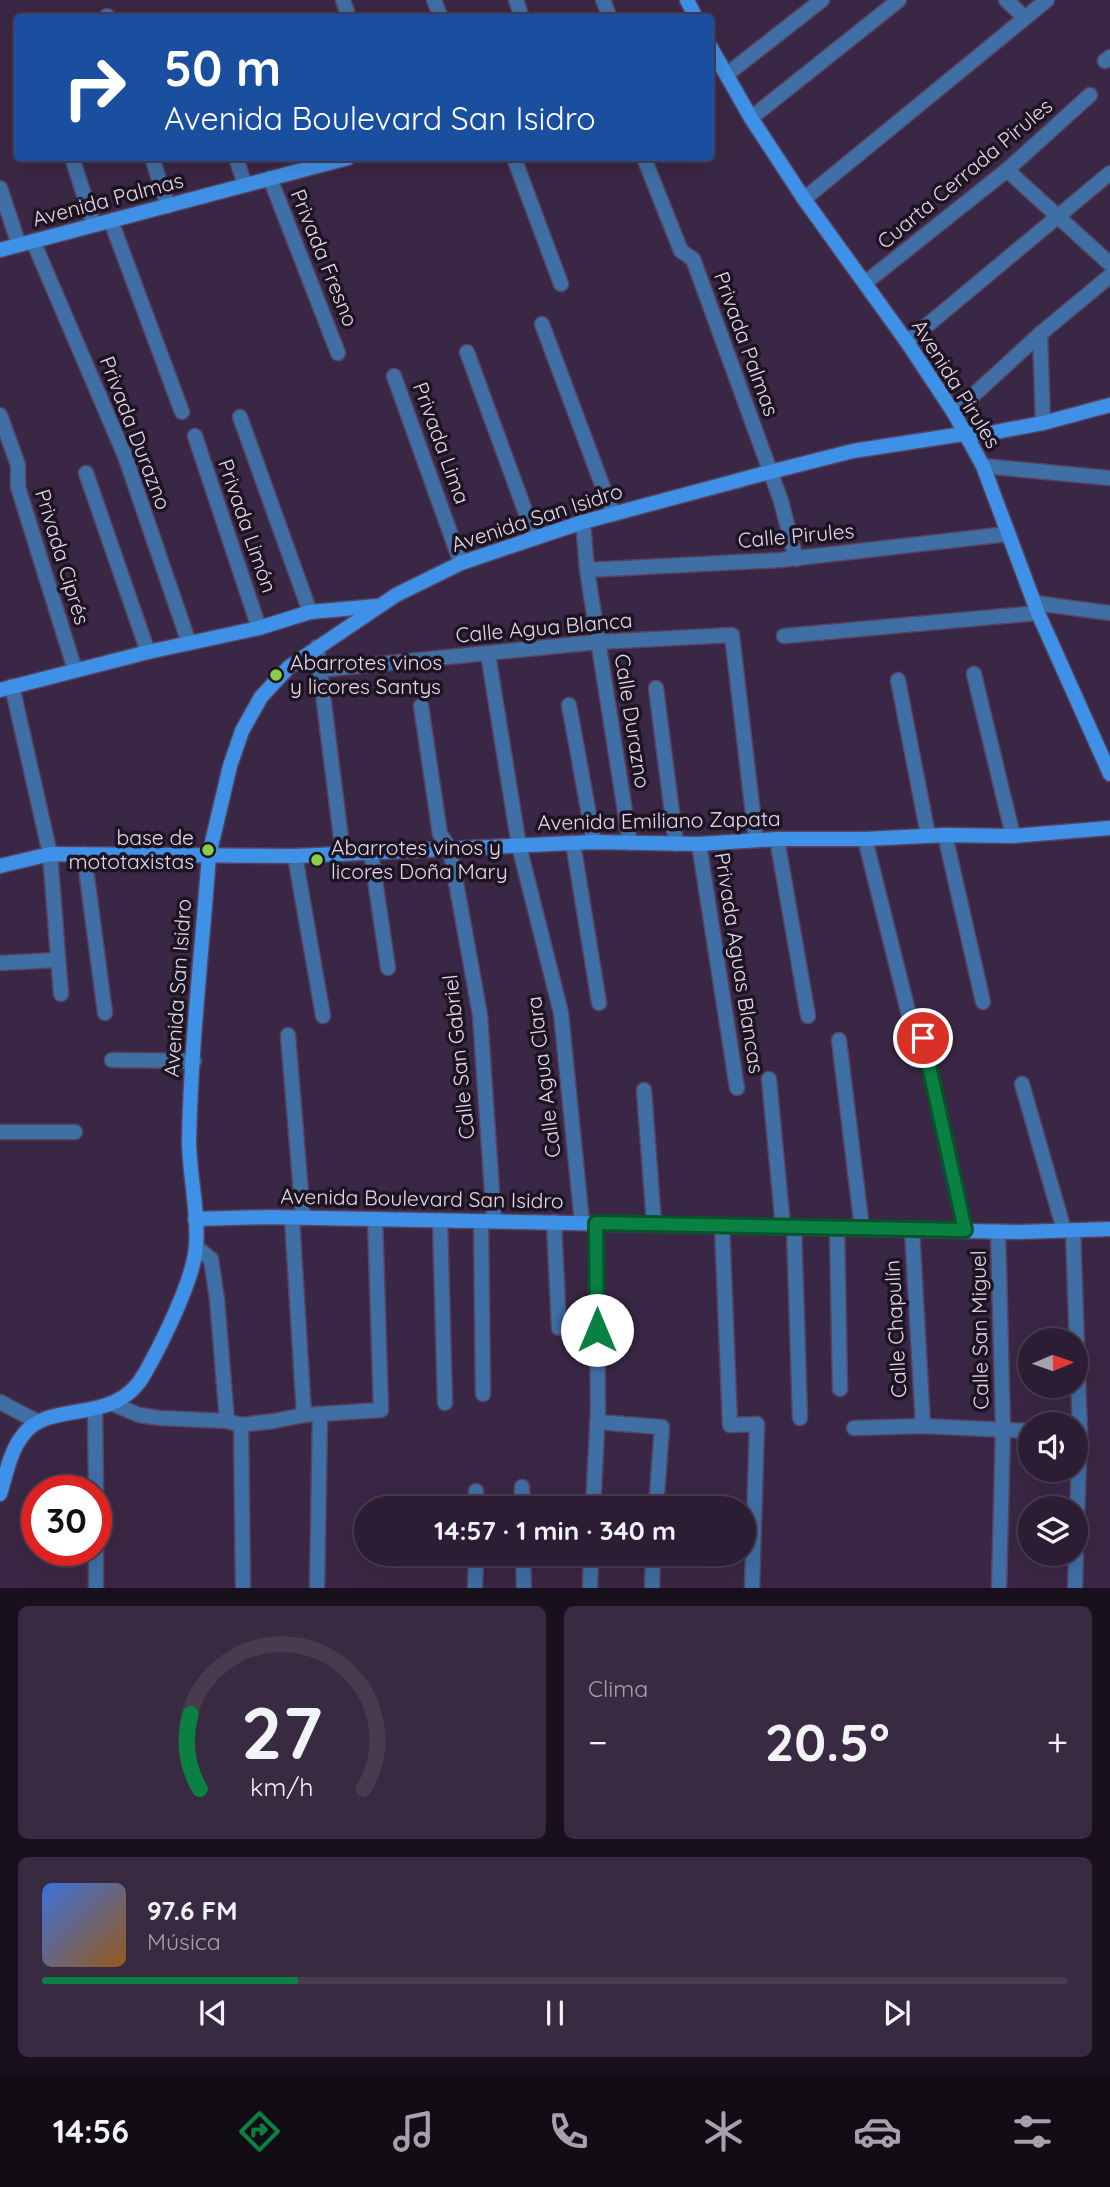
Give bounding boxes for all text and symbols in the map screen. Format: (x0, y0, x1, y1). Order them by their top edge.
text: 50 m (164, 37, 281, 98)
icon: right (49, 42, 140, 133)
street label: Cuarta Cerrada Pirules (871, 92, 1057, 254)
text: Avenida Boulevard San Isidro (164, 98, 596, 138)
street label: Avenida Palmas (29, 166, 186, 232)
street label: Privada Fresno (286, 185, 364, 330)
street label: Privada Palmas (709, 268, 785, 419)
street label: Avenida Pirules (907, 314, 1007, 453)
street label: Privada Durazno (95, 352, 177, 513)
street label: Privada Lima (408, 378, 476, 507)
street label: Privada Limón (213, 455, 283, 596)
street label: Avenida San Isidro (448, 477, 626, 557)
street label: Privada Ciprés (30, 486, 96, 628)
street label: Calle Pirules (737, 517, 855, 553)
street label: Calle Agua Blanca (454, 606, 633, 648)
place label: Abarrotes vinos y licores Santys (290, 649, 442, 699)
street label: Calle Durazno (610, 652, 656, 790)
marker: Abarrotes vinos y licores Santys (268, 667, 284, 683)
street label: Avenida Emiliano Zapata (537, 805, 781, 835)
place label: base de mototaxistas (68, 824, 194, 874)
place label: Abarrotes vinos y licores Doña Mary (331, 834, 508, 884)
marker: base de mototaxistas (200, 842, 216, 858)
street label: Privada Aguas Blancas (710, 850, 770, 1075)
marker: Abarrotes vinos y licores Doña Mary (309, 852, 325, 868)
street label: Avenida San Isidro (158, 898, 196, 1078)
street label: Calle San Gabriel (436, 973, 480, 1141)
street label: Calle Agua Clara (520, 995, 566, 1159)
pin (893, 1008, 953, 1068)
icon: arrive (904, 1019, 942, 1057)
street label: Avenida Boulevard San Isidro (280, 1183, 564, 1213)
street label: Calle San Miguel (965, 1250, 993, 1410)
street label: Calle Chapulín (878, 1259, 912, 1399)
position arrow (560, 1293, 634, 1367)
north arrow (1018, 1328, 1088, 1398)
map controls (1018, 1328, 1088, 1566)
button: sound (1018, 1412, 1088, 1482)
speed limit sign: 30 (21, 1475, 112, 1566)
button: layers (1018, 1496, 1088, 1566)
text: 14:57 · 1 min · 340 m (434, 1514, 676, 1547)
text: Clima (588, 1674, 648, 1703)
text: 27 (241, 1686, 323, 1777)
text: 20.5° (765, 1709, 890, 1774)
text: − (588, 1718, 608, 1766)
text: + (1047, 1718, 1068, 1766)
text: km/h (250, 1770, 314, 1801)
text: 97.6 FM (147, 1894, 237, 1927)
text: Música (147, 1927, 221, 1956)
icon: previous (194, 1994, 232, 2032)
icon: pause (536, 1994, 574, 2032)
icon: next (878, 1994, 916, 2032)
icon: directions (235, 2107, 284, 2156)
icon: music (389, 2107, 438, 2156)
icon: phone (544, 2107, 593, 2156)
icon: climate (699, 2107, 748, 2156)
icon: car (853, 2107, 902, 2156)
icon: filters (1008, 2107, 1057, 2156)
text: 14:56 (53, 2111, 129, 2151)

